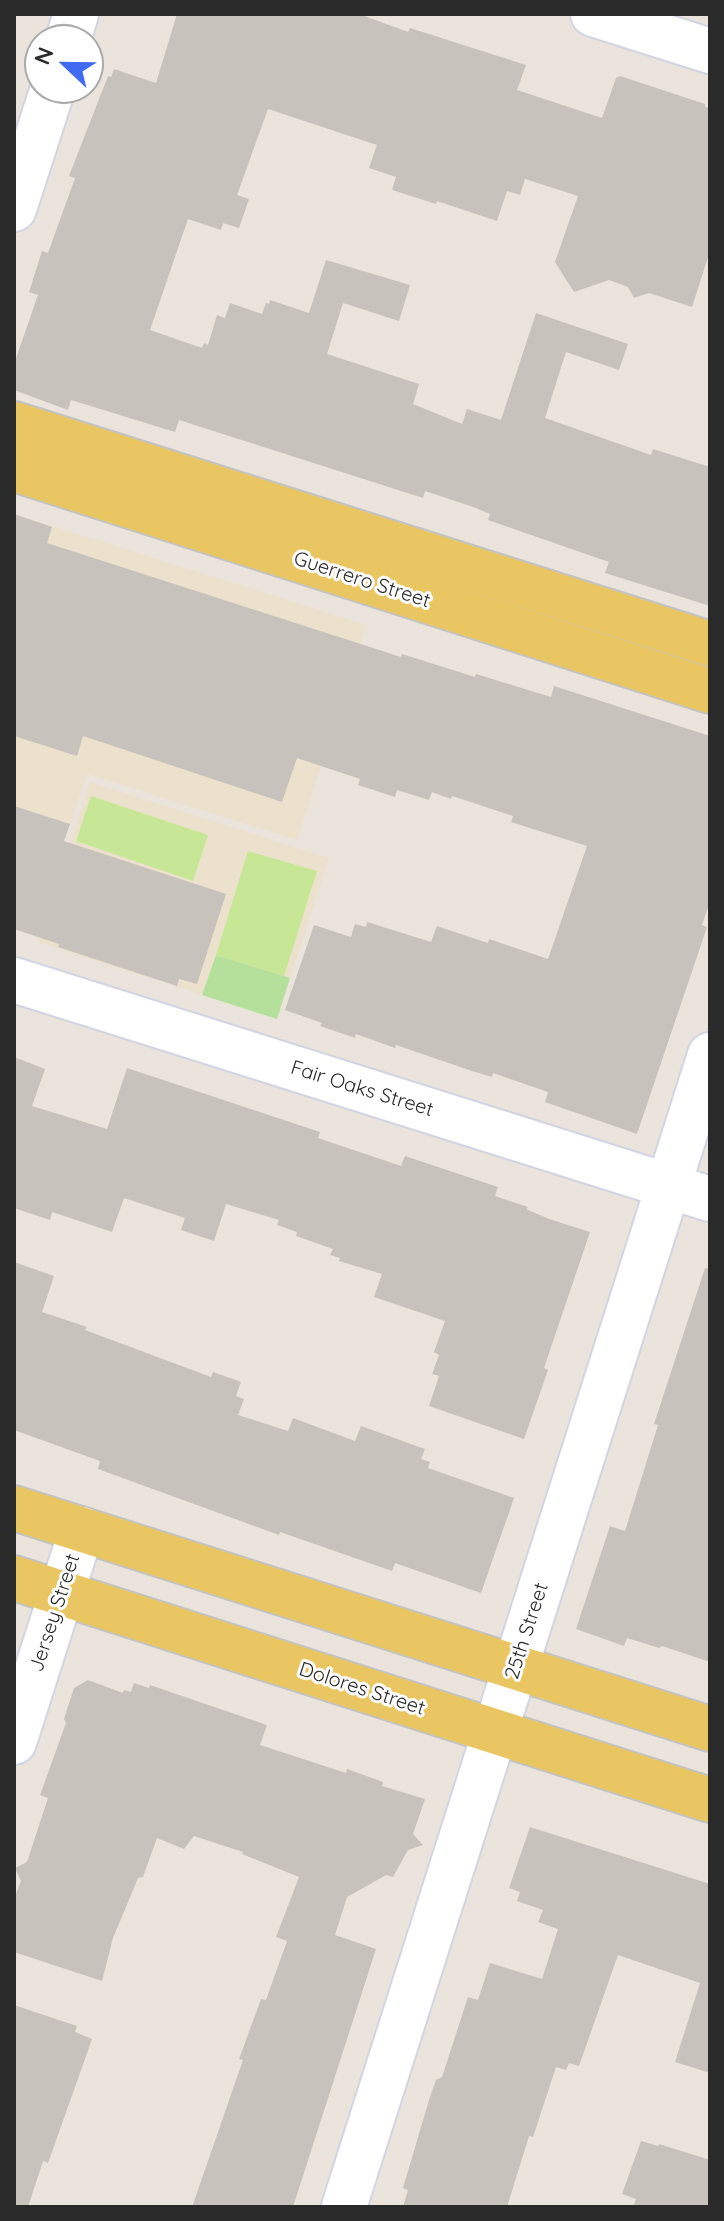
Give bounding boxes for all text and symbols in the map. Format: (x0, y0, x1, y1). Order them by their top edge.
north arrow (24, 24, 104, 104)
text: N (28, 43, 60, 69)
street label: Guerrero Street (291, 547, 433, 613)
street label: Fair Oaks Street (288, 1056, 436, 1122)
street label: Jersey Street (25, 1551, 85, 1675)
street label: 25th Street (500, 1580, 554, 1682)
street label: Dolores Street (296, 1657, 428, 1721)

